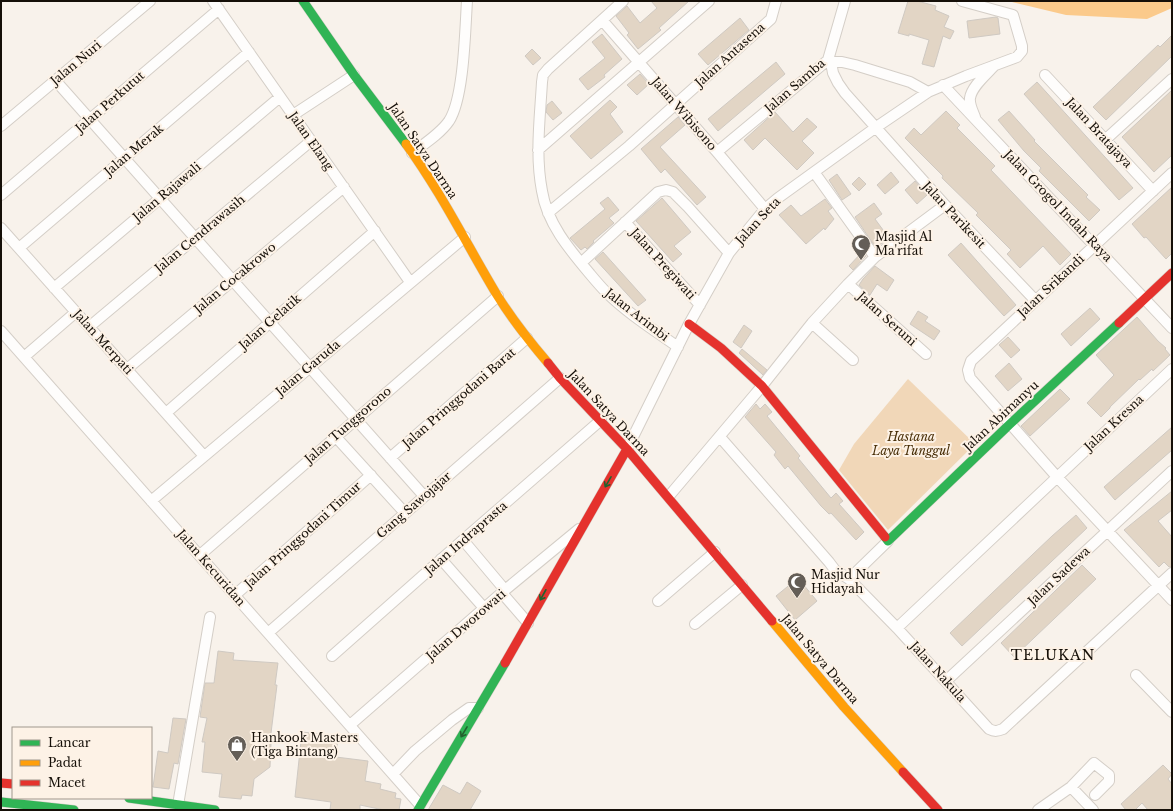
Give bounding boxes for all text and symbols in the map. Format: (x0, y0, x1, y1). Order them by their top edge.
street label: Jalan Antasena (690, 19, 768, 91)
street label: Jalan Nuri (46, 37, 104, 89)
street label: Jalan Samba (760, 55, 828, 117)
street label: Jalan Perkutut (71, 67, 147, 137)
street label: Jalan Wibisono (647, 72, 720, 154)
street label: Jalan Bratajaya (1062, 93, 1136, 171)
street label: Jalan Satya Darma (385, 98, 461, 202)
street label: Jalan Elang (285, 107, 338, 174)
street label: Jalan Merak (99, 120, 167, 180)
street label: Jalan Grogol Indah Raya (1000, 145, 1116, 265)
street label: Jalan Rajawali (128, 159, 204, 226)
street label: Jalan Parikesit (918, 177, 989, 251)
street label: Jalan Cendrawasih (150, 192, 248, 277)
street label: Jalan Seta (731, 194, 783, 249)
street label: Jalan Pregiwati (626, 224, 699, 302)
place label: Masjid Al Ma'rifat (875, 229, 932, 258)
mosque icon: Masjid Al Ma'rifat (850, 233, 872, 261)
street label: Jalan Cocakrowo (189, 239, 279, 318)
street label: Jalan Srikandi (1013, 251, 1087, 322)
street label: Jalan Arimbi (601, 284, 672, 344)
street label: Jalan Seruni (853, 287, 920, 349)
street label: Jalan Gelatik (234, 290, 304, 354)
street label: Jalan Merpati (69, 305, 136, 377)
street label: Jalan Garuda (271, 336, 343, 400)
street label: Jalan Pringgodani Barat (398, 344, 519, 452)
street label: Jalan Satya Darma (564, 365, 653, 459)
street label: Jalan Abimanyu (959, 377, 1041, 456)
street label: Jalan Tunggorono (300, 383, 394, 468)
street label: Jalan Kresna (1080, 391, 1147, 455)
park label: Hastana Laya Tunggul (871, 429, 950, 458)
street label: Gang Sawojajar (373, 468, 454, 541)
one-way arrow (603, 476, 611, 488)
street label: Jalan Pringgodani Timur (240, 478, 364, 592)
street label: Jalan Indraprasta (420, 498, 510, 579)
street label: Jalan Kecuridan (173, 525, 249, 609)
street label: Jalan Sadewa (1023, 543, 1093, 609)
place label: Masjid Nur Hidayah (811, 567, 880, 596)
mosque icon: Masjid Nur Hidayah (786, 571, 808, 599)
street label: Jalan Dworowati (421, 586, 508, 664)
one-way arrow (539, 589, 547, 601)
street label: Jalan Satya Darma (777, 609, 862, 707)
street label: Jalan Nakula (906, 637, 970, 705)
district label: TELUKAN (1011, 646, 1095, 664)
one-way arrow (459, 726, 467, 738)
legend (12, 727, 152, 799)
place label: Hankook Masters (Tiga Bintang) (251, 730, 358, 759)
shop icon: Hankook Masters (Tiga Bintang) (226, 734, 248, 762)
text: Lancar (48, 735, 91, 750)
text: Padat (48, 755, 82, 770)
text: Macet (48, 775, 86, 790)

